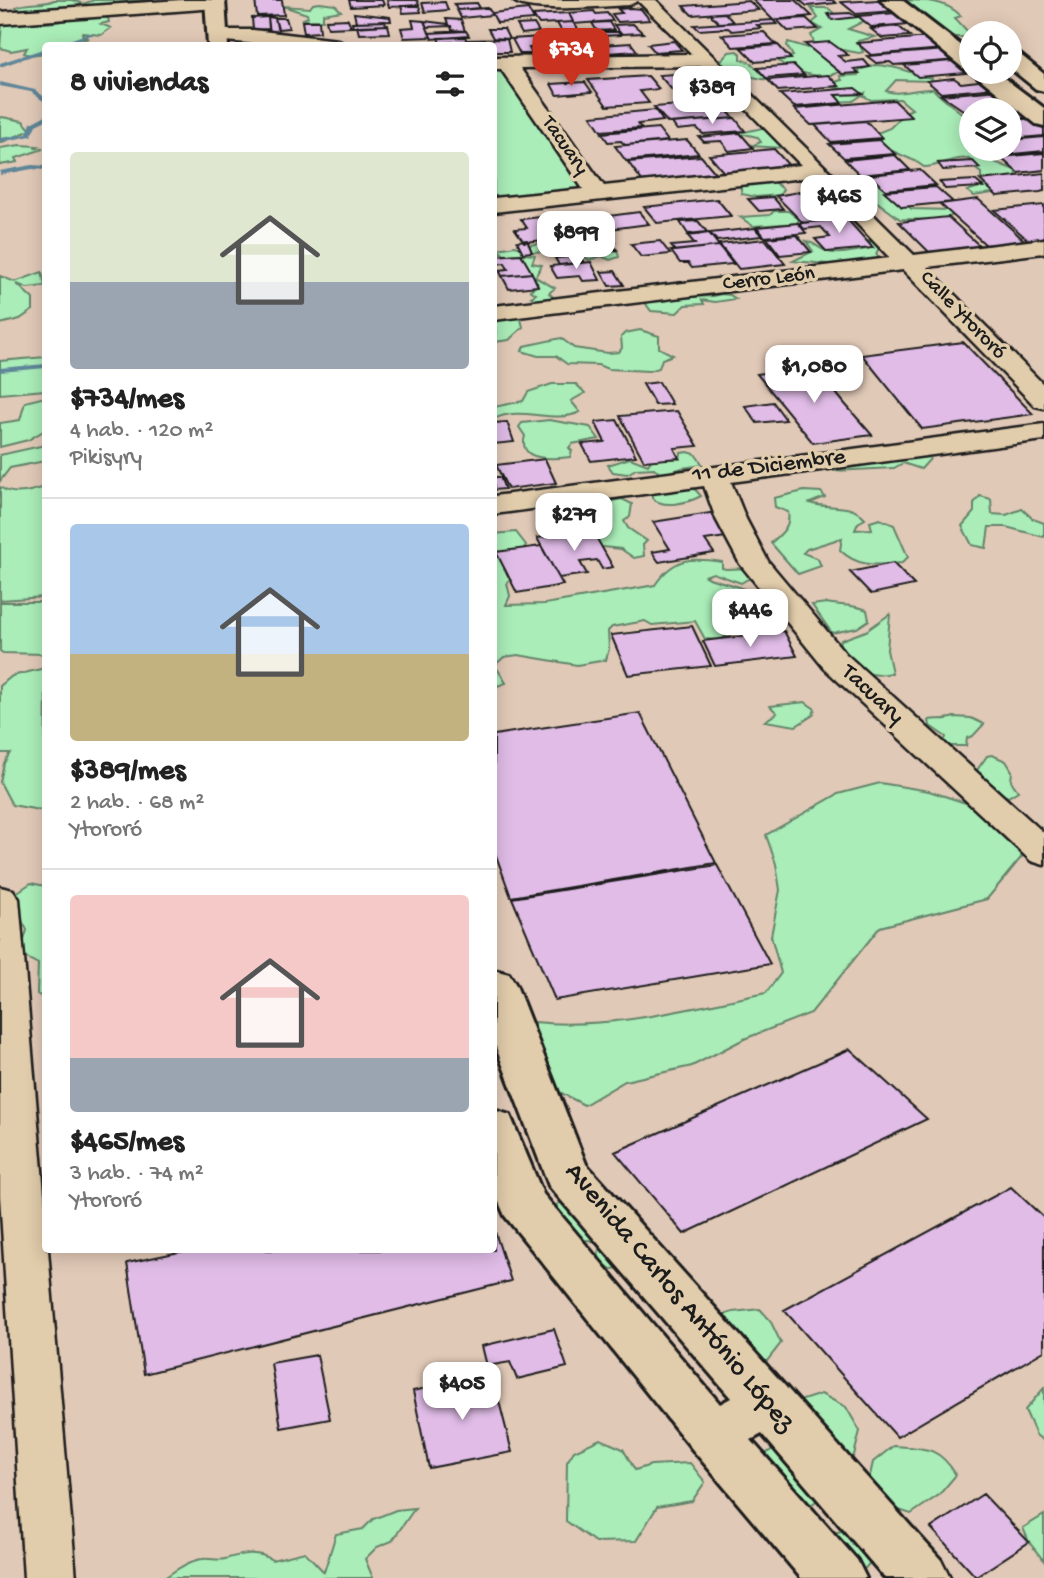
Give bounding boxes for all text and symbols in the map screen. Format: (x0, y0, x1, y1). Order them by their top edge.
map controls (959, 21, 1022, 161)
button: locate (959, 21, 1022, 84)
pin: $734 (530, 28, 612, 88)
text: $734 (548, 37, 594, 64)
icon: filters (431, 65, 469, 103)
pin: $389 (671, 66, 753, 126)
text: 8 viviendas (70, 67, 208, 102)
text: $389 (689, 75, 735, 102)
button: layers (959, 98, 1022, 161)
street label: Tacuary (534, 111, 593, 180)
pin: $465 (798, 176, 880, 235)
text: $465 (817, 184, 861, 211)
icon: home (207, 197, 333, 323)
pin: $899 (535, 212, 617, 271)
text: $899 (553, 220, 599, 247)
street label: Cerro León (722, 262, 816, 298)
street label: Calle Ytororó (913, 266, 1011, 366)
pin: $1,080 (757, 346, 871, 405)
text: $1,080 (781, 354, 847, 381)
text: $734/mes (70, 383, 184, 418)
text: 4 hab. · 120 m² (70, 418, 213, 445)
street label: 11 de Diciembre (690, 443, 848, 491)
text: Pikisyry (70, 445, 142, 472)
pin: $279 (533, 494, 615, 553)
text: $279 (551, 502, 597, 529)
icon: home (207, 569, 333, 695)
pin: $446 (709, 590, 791, 649)
text: $446 (728, 598, 772, 625)
street label: Tacuary (833, 657, 910, 732)
text: $389/mes (70, 755, 186, 790)
text: 2 hab. · 68 m² (70, 790, 204, 817)
text: Ytororó (70, 817, 142, 844)
icon: home (207, 940, 333, 1066)
text: $465/mes (70, 1126, 184, 1161)
street label: Avenida Carlos António López (557, 1157, 802, 1441)
text: 3 hab. · 74 m² (70, 1161, 204, 1188)
text: Ytororó (70, 1188, 142, 1215)
pin: $405 (421, 1362, 503, 1422)
text: $405 (439, 1371, 485, 1398)

